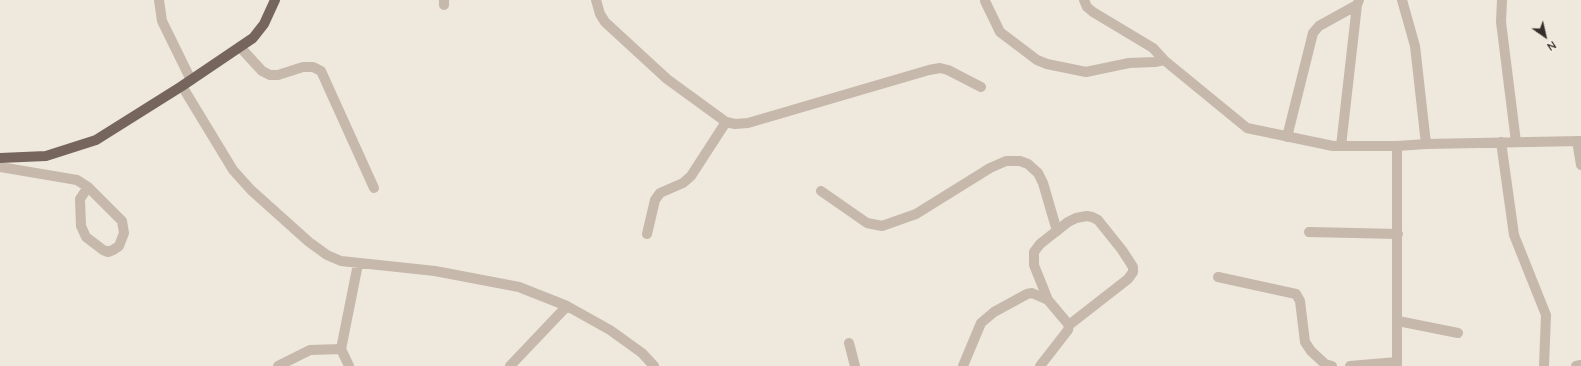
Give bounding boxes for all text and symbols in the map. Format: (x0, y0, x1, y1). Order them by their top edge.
north arrow (1525, 16, 1565, 56)
text: N (1544, 38, 1559, 54)

